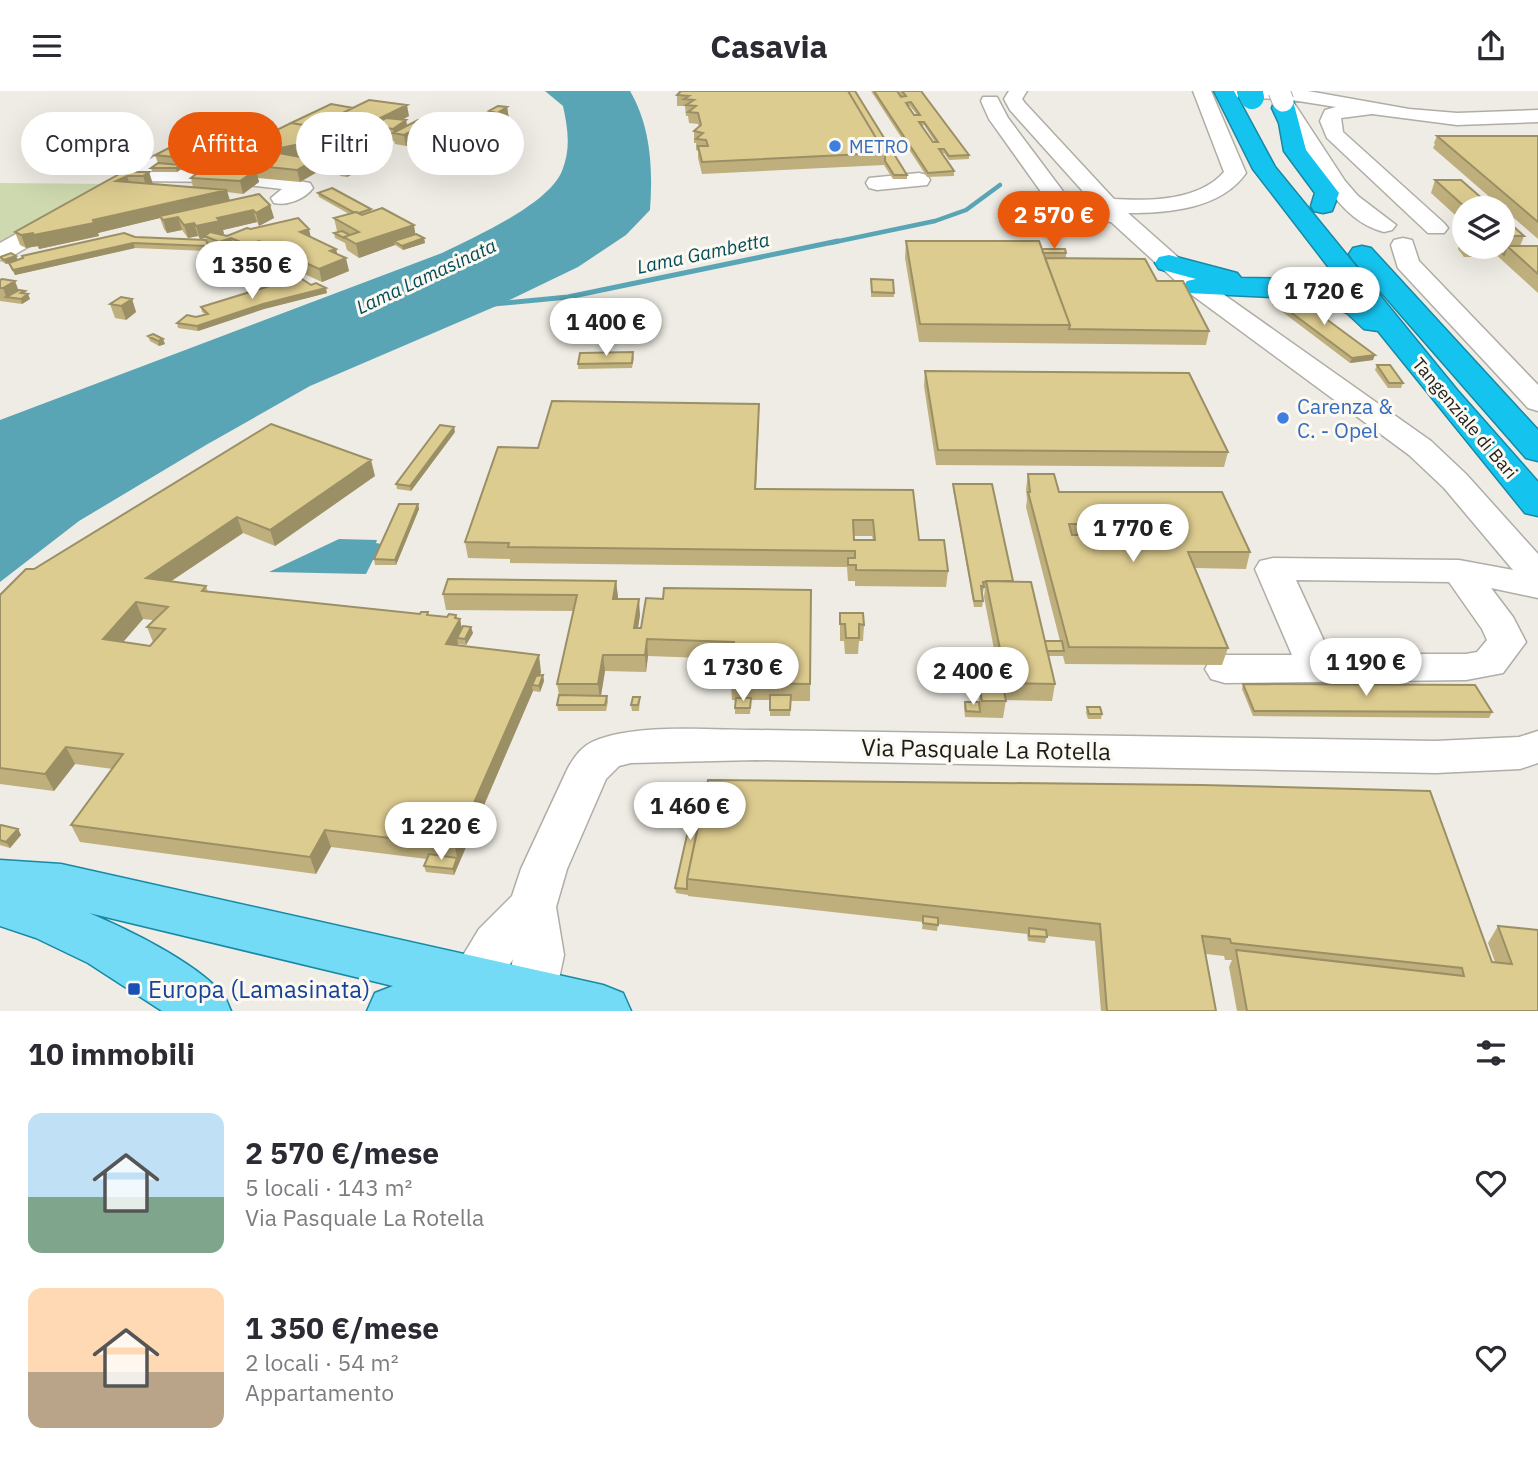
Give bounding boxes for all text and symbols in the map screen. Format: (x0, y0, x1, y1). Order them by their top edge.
text: Casavia (710, 25, 828, 67)
icon: menu (28, 27, 66, 65)
icon: share (1472, 27, 1510, 65)
chip: Compra (21, 112, 154, 175)
chip: Affitta (168, 112, 282, 175)
chip: Filtri (296, 112, 393, 175)
chip: Nuovo (407, 112, 524, 175)
place label: METRO (849, 135, 909, 158)
marker: METRO (827, 138, 843, 154)
pin: 2 570 € (989, 191, 1119, 251)
map controls (1452, 196, 1515, 259)
button: layers (1452, 196, 1515, 259)
text: 2 570 € (1014, 199, 1094, 229)
water label: Lama Gambetta (634, 227, 772, 279)
water label: Lama Lamasinata (352, 233, 500, 319)
pin: 1 350 € (187, 241, 317, 301)
text: 1 350 € (212, 249, 292, 279)
pin: 1 720 € (1259, 267, 1389, 327)
text: 1 720 € (1284, 275, 1364, 305)
pin: 1 400 € (541, 299, 671, 358)
text: 1 400 € (566, 306, 646, 336)
street label: Tangenziale di Bari (1407, 353, 1523, 483)
place label: Carenza & C. - Opel (1297, 392, 1393, 444)
marker: Carenza & C. - Opel (1275, 410, 1291, 426)
pin: 1 770 € (1068, 505, 1198, 564)
text: 1 770 € (1093, 512, 1173, 542)
pin: 1 190 € (1301, 639, 1431, 698)
pin: 1 730 € (678, 643, 808, 703)
text: 1 190 € (1326, 646, 1406, 676)
pin: 2 400 € (908, 647, 1038, 707)
text: 1 730 € (703, 651, 783, 681)
text: 2 400 € (933, 655, 1013, 685)
street label: Via Pasquale La Rotella (861, 731, 1111, 767)
pin: 1 460 € (625, 783, 755, 842)
text: 1 460 € (650, 790, 730, 820)
pin: 1 220 € (376, 803, 506, 862)
text: 1 220 € (401, 810, 481, 840)
place label: Europa (Lamasinata) (148, 973, 370, 1005)
marker: Europa (Lamasinata) (126, 981, 142, 997)
text: 10 immobili (28, 1034, 195, 1073)
icon: filters (1472, 1034, 1510, 1072)
text: 2 570 €/mese (245, 1133, 439, 1172)
icon: home (84, 1141, 168, 1225)
icon: heart (1472, 1164, 1510, 1202)
text: 5 locali · 143 m² (245, 1172, 412, 1202)
text: Via Pasquale La Rotella (245, 1202, 484, 1232)
text: 1 350 €/mese (245, 1308, 439, 1347)
icon: home (84, 1316, 168, 1400)
icon: heart (1472, 1339, 1510, 1377)
text: 2 locali · 54 m² (245, 1347, 399, 1377)
text: Appartamento (245, 1377, 394, 1407)

